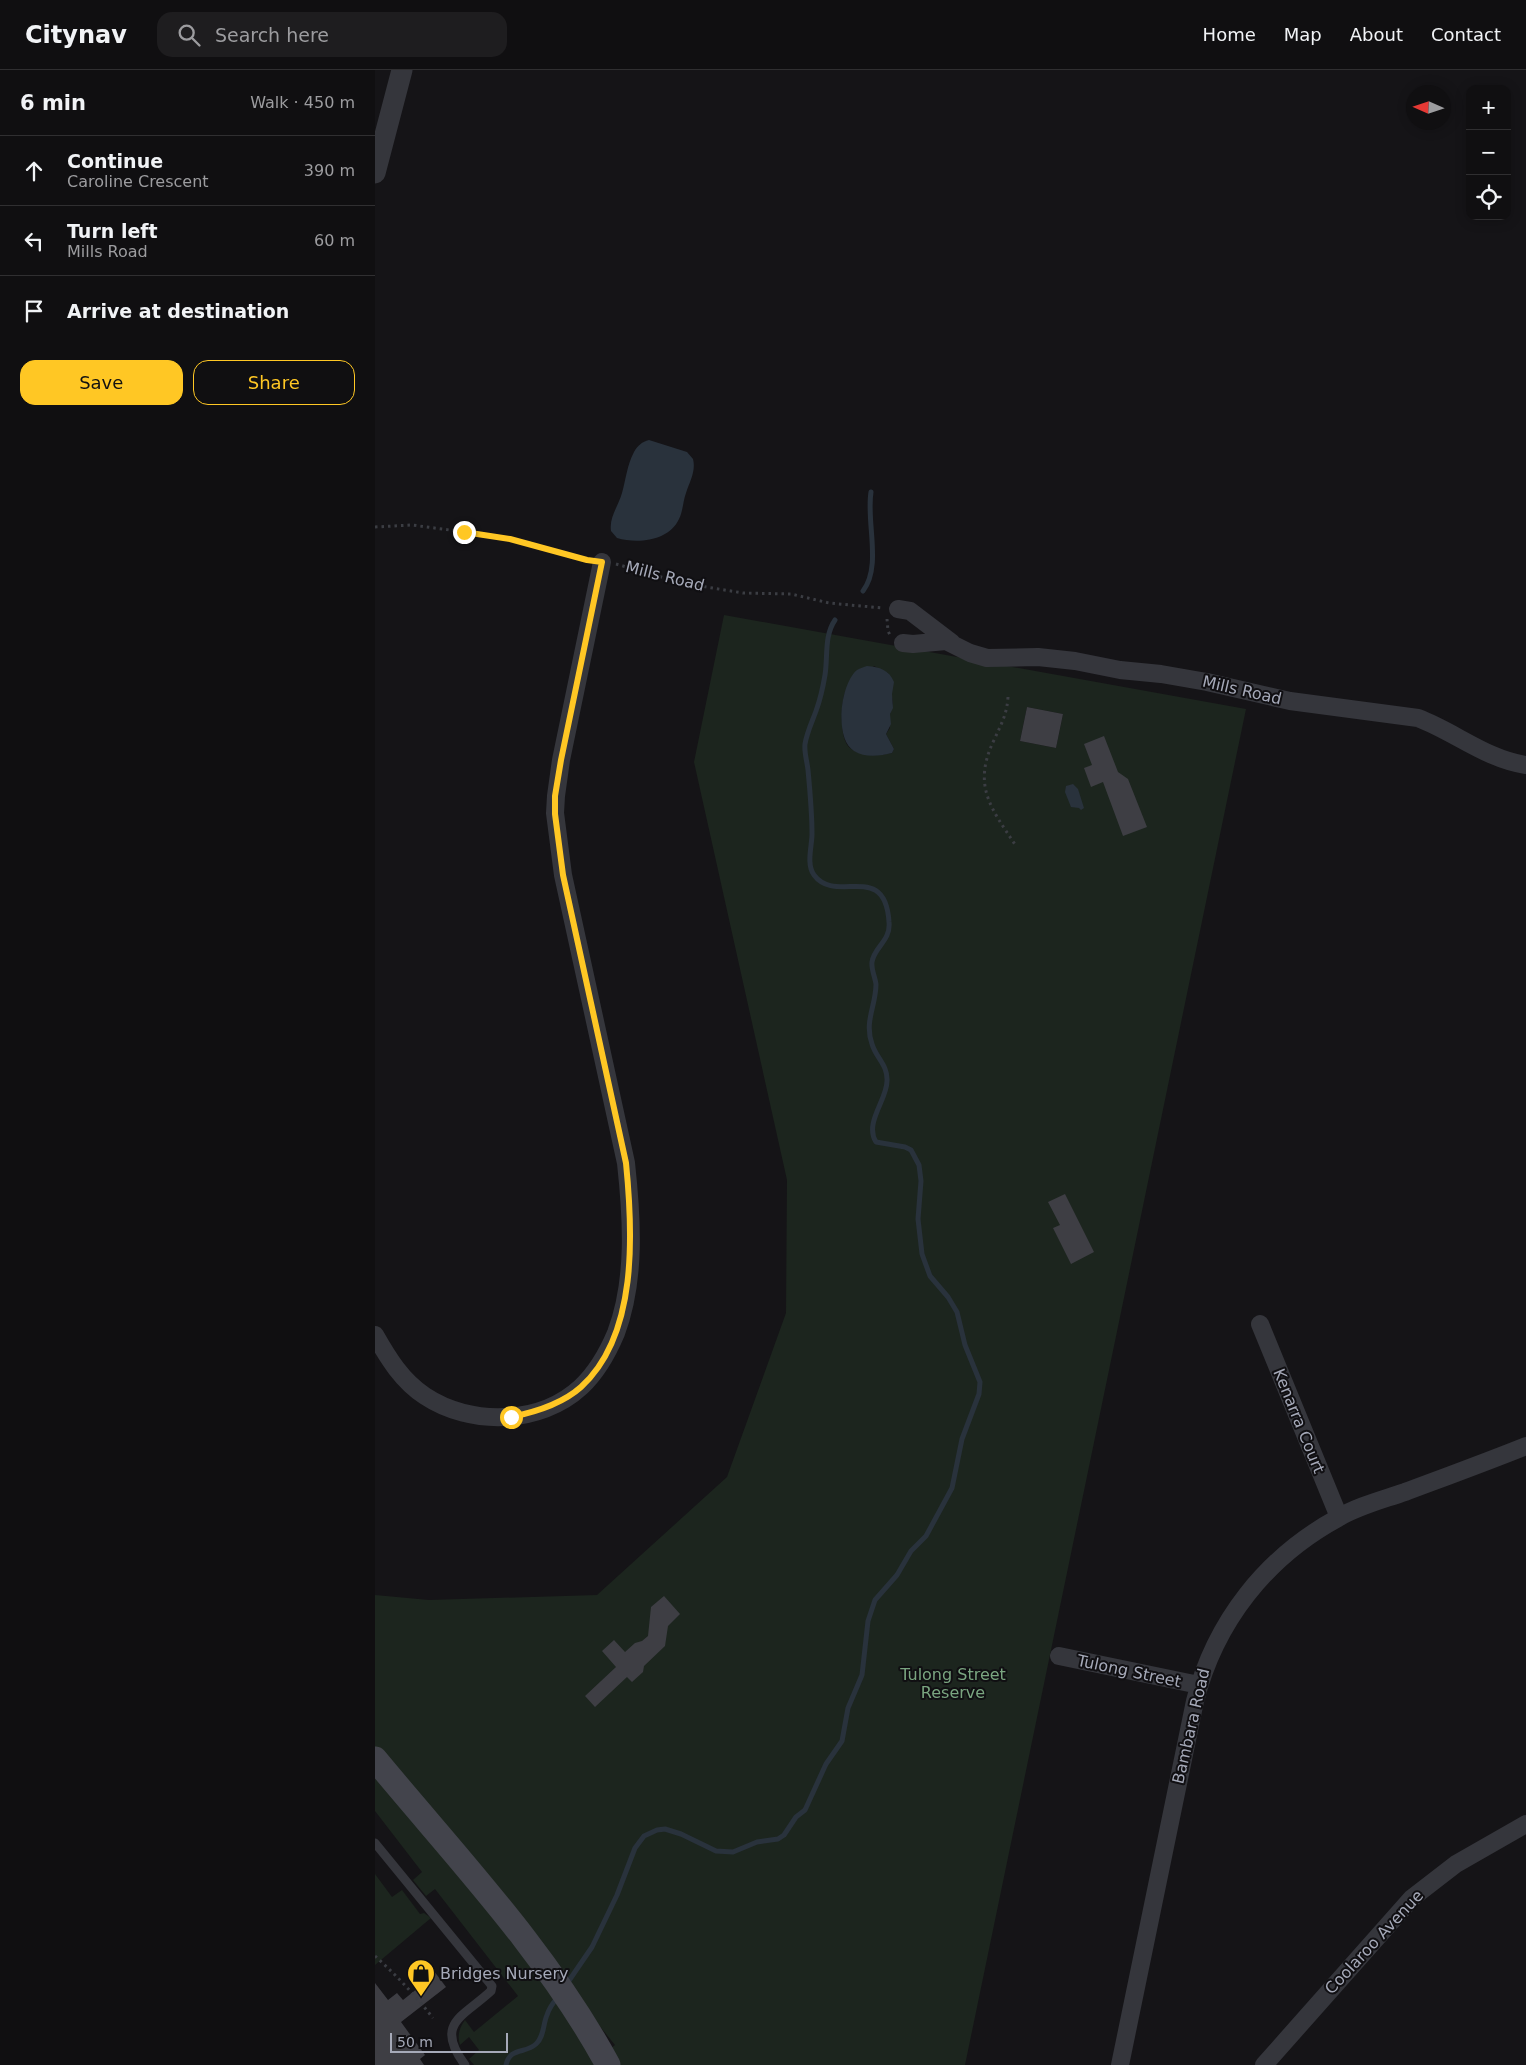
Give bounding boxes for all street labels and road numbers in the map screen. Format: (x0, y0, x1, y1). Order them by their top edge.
street label: Mills Road (624, 557, 706, 595)
street label: Mills Road (1201, 672, 1283, 708)
street label: Kenarra Court (1269, 1366, 1329, 1476)
street label: Tulong Street (1074, 1651, 1183, 1691)
street label: Bambara Road (1168, 1666, 1214, 1786)
street label: Coolaroo Avenue (1321, 1886, 1427, 1998)

